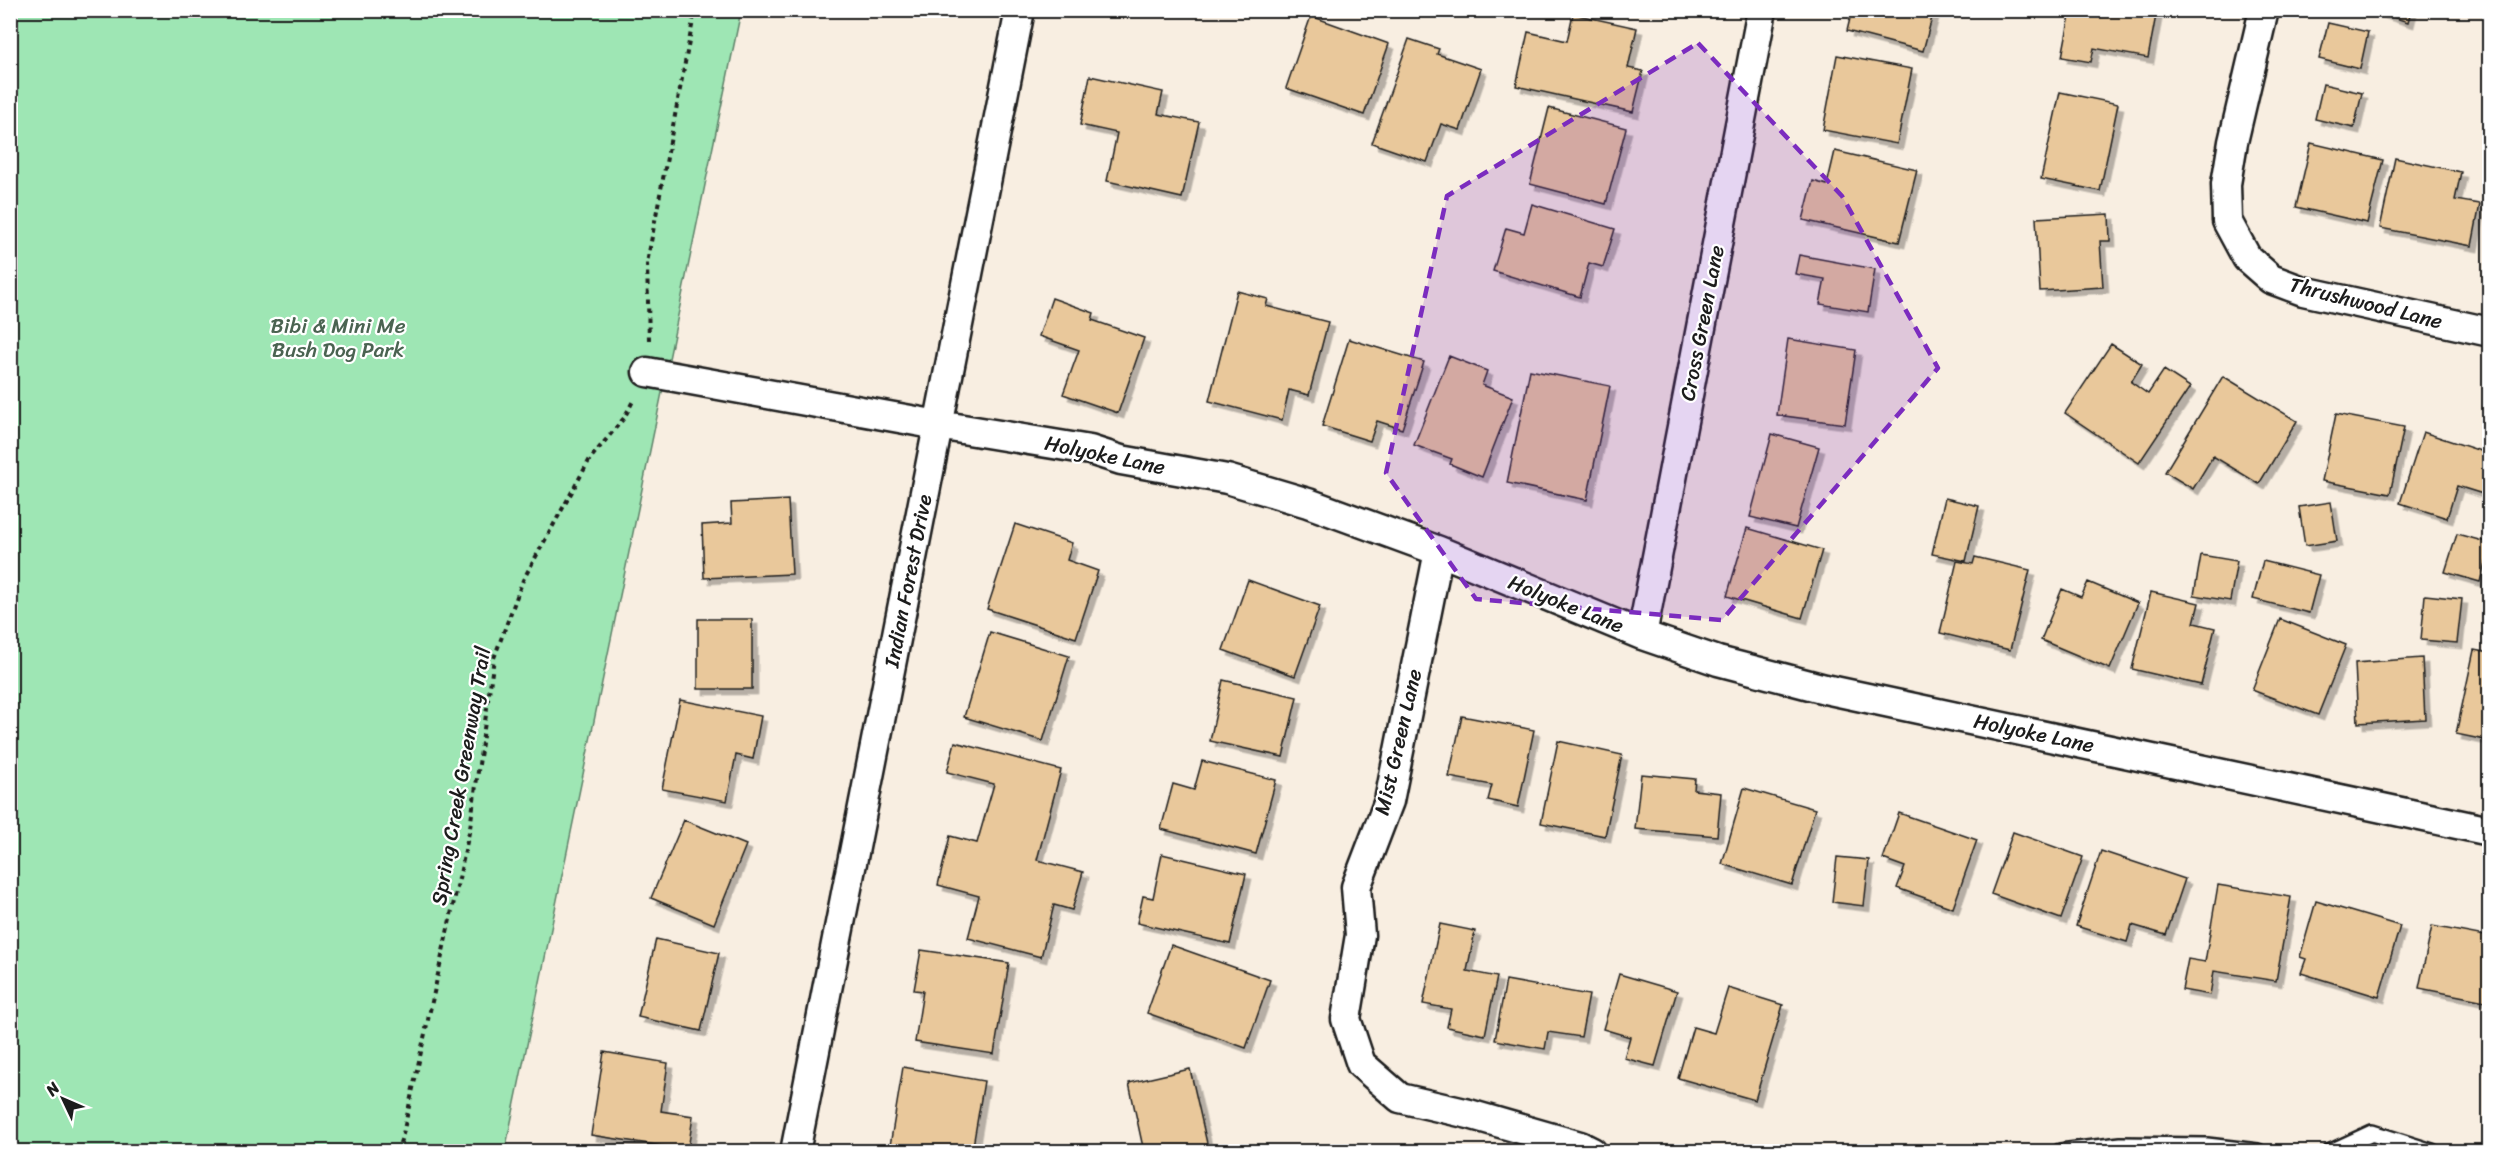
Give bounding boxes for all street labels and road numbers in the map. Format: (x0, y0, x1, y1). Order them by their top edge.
street label: Cross Green Lane (1668, 242, 1736, 404)
street label: Thrushwood Lane (2285, 266, 2447, 340)
street label: Holyoke Lane (1041, 424, 1169, 486)
street label: Indian Forest Drive (872, 491, 943, 672)
street label: Holyoke Lane (1502, 563, 1630, 645)
street label: Spring Creek Greenway Trail (420, 643, 503, 908)
street label: Mist Green Lane (1363, 665, 1433, 819)
street label: Holyoke Lane (1970, 702, 2098, 764)

